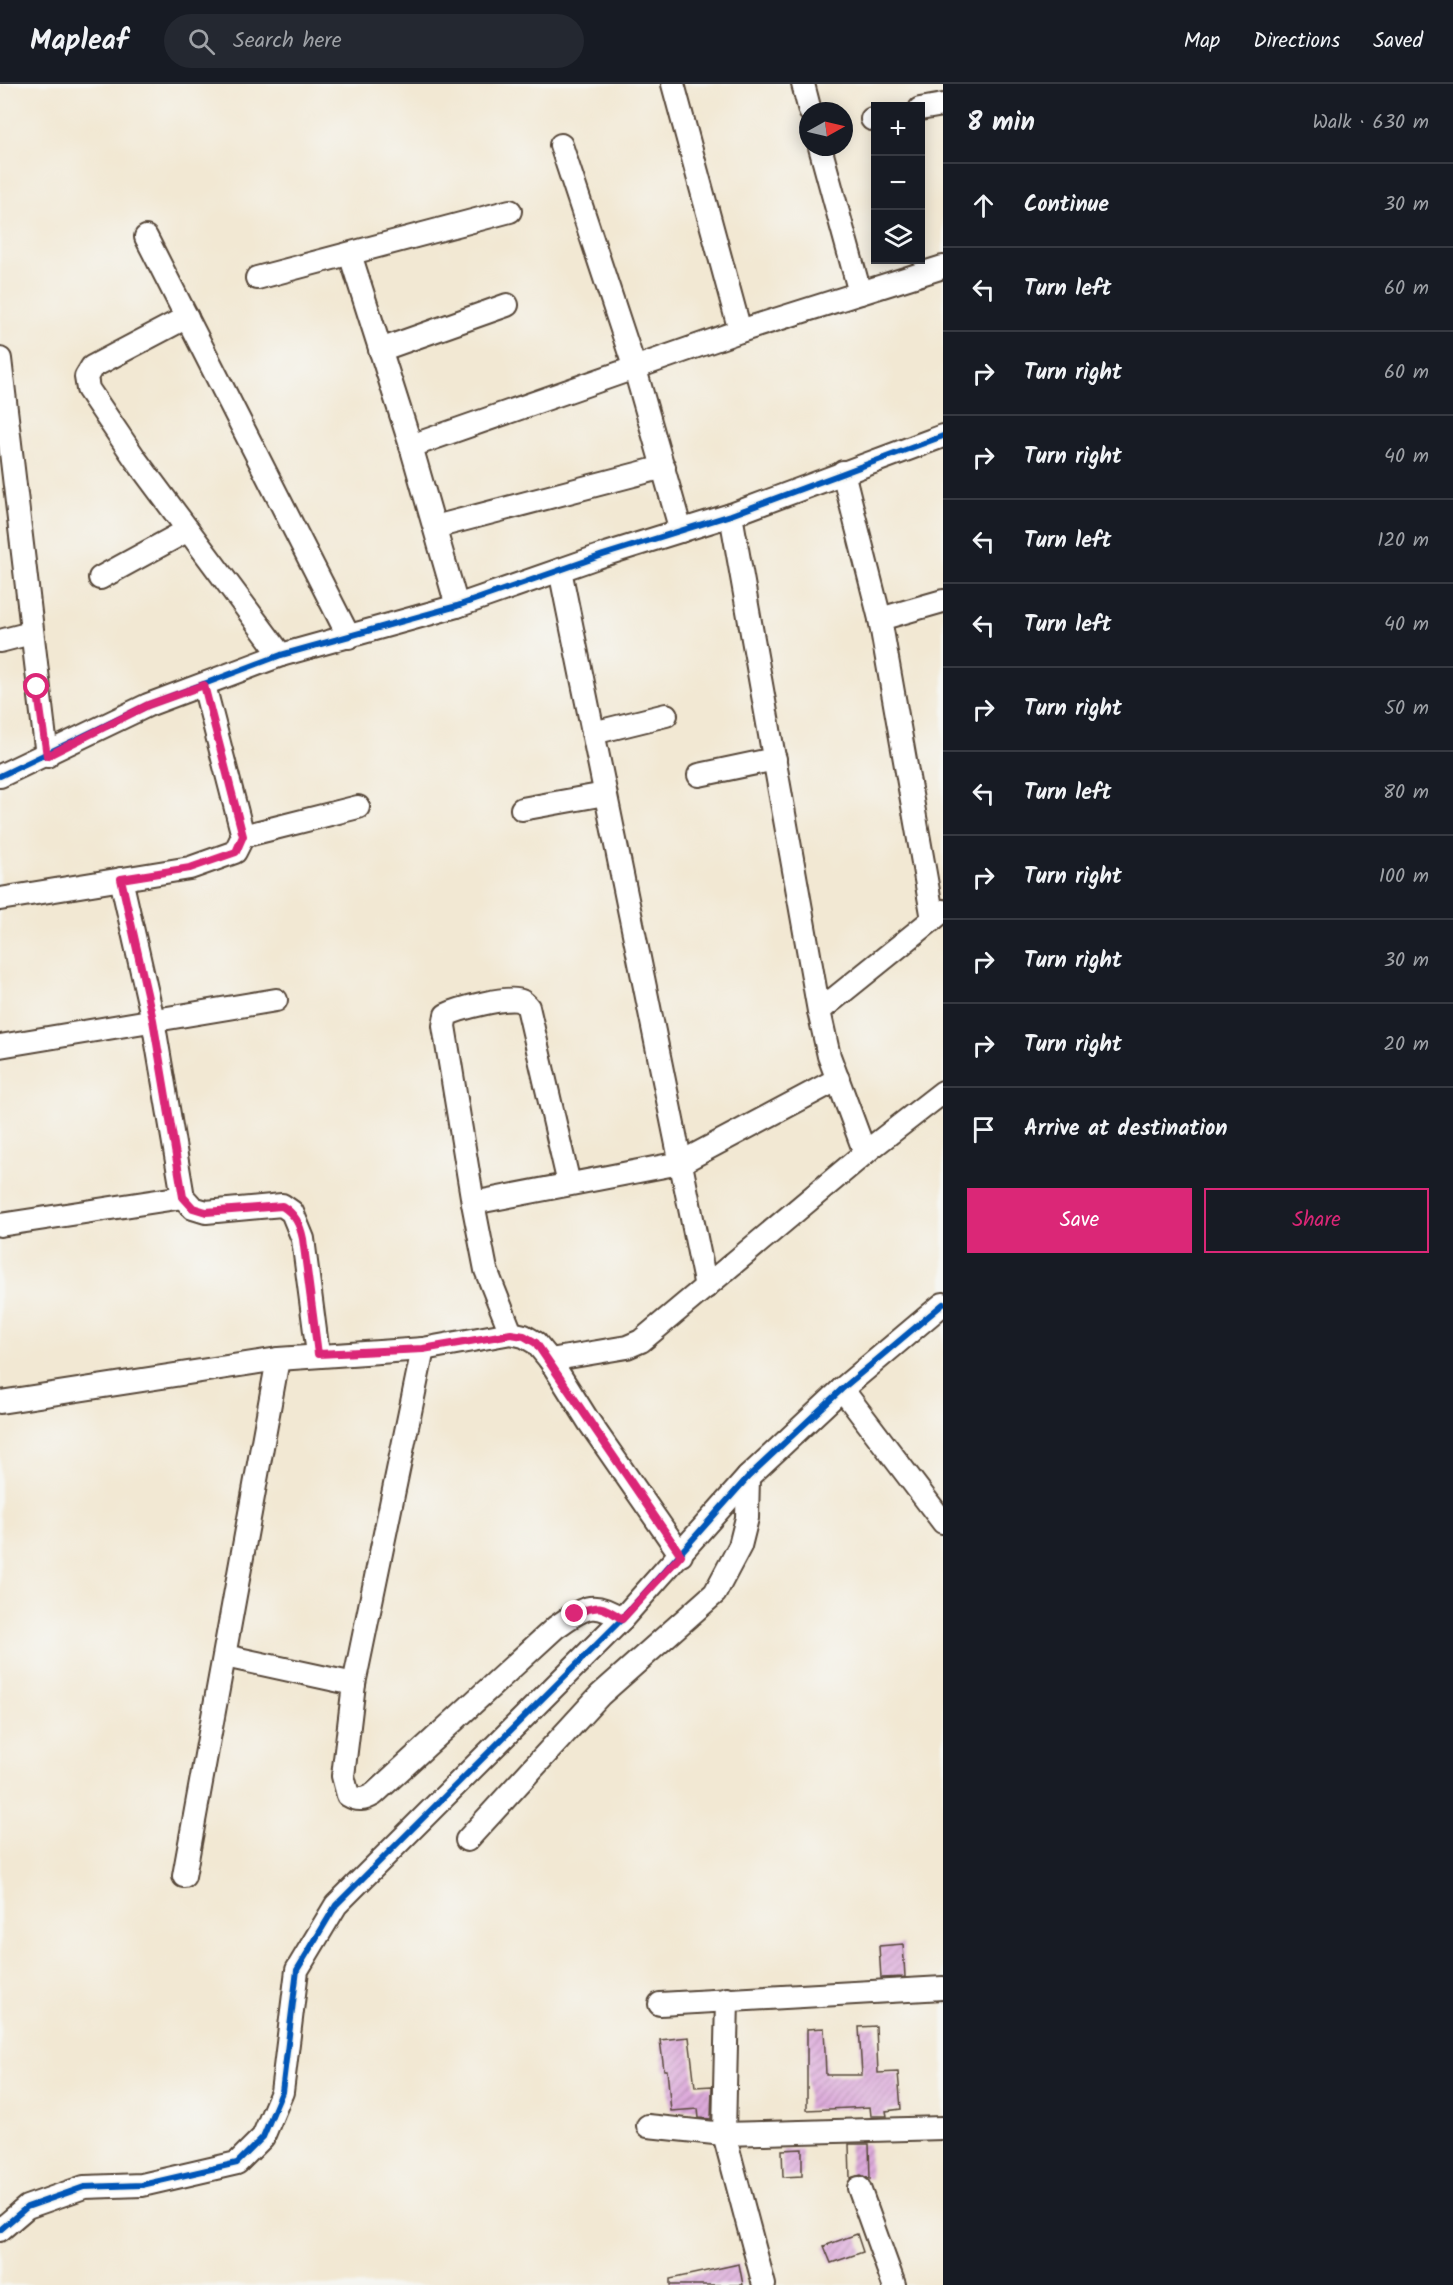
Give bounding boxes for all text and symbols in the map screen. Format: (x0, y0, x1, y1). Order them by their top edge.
search box (164, 14, 584, 68)
text: Mapleaf (30, 19, 128, 64)
text: Search here (233, 24, 342, 59)
icon: search (185, 25, 218, 58)
text: Map (1184, 25, 1220, 58)
text: Directions (1253, 25, 1340, 58)
text: Saved (1373, 25, 1423, 58)
north arrow (799, 102, 853, 156)
map controls (871, 102, 925, 264)
button: + (871, 102, 925, 156)
text: 8 min (967, 102, 1035, 144)
text: Walk · 630 m (1312, 107, 1429, 139)
button: − (871, 156, 925, 210)
text: Continue (1024, 188, 1109, 223)
icon: ahead (967, 189, 1000, 222)
text: 30 m (1384, 189, 1429, 221)
button: layers (871, 210, 925, 264)
text: Turn left (1024, 272, 1111, 307)
icon: left (967, 273, 1000, 306)
text: 60 m (1384, 273, 1429, 305)
text: Turn right (1024, 356, 1122, 391)
icon: right (967, 357, 1000, 390)
text: 60 m (1384, 357, 1429, 389)
text: Turn right (1024, 440, 1122, 475)
icon: right (967, 441, 1000, 474)
text: 40 m (1384, 441, 1429, 473)
text: Turn left (1024, 524, 1111, 559)
icon: left (967, 525, 1000, 558)
text: 120 m (1377, 525, 1429, 557)
text: Turn left (1024, 608, 1111, 643)
icon: left (967, 609, 1000, 642)
text: 40 m (1384, 609, 1429, 641)
route start (23, 673, 49, 699)
text: Turn right (1024, 692, 1122, 727)
icon: right (967, 693, 1000, 726)
text: 50 m (1384, 693, 1429, 725)
text: Turn left (1024, 776, 1111, 811)
icon: left (967, 777, 1000, 810)
text: 80 m (1383, 777, 1429, 809)
text: Turn right (1024, 860, 1122, 895)
icon: right (967, 861, 1000, 894)
text: 100 m (1379, 861, 1429, 893)
text: Turn right (1024, 944, 1122, 979)
icon: right (967, 945, 1000, 978)
text: 30 m (1384, 945, 1429, 977)
text: Turn right (1024, 1028, 1122, 1063)
icon: right (967, 1029, 1000, 1062)
text: 20 m (1383, 1029, 1429, 1061)
text: Arrive at destination (1024, 1112, 1227, 1147)
icon: arrive (967, 1113, 1000, 1146)
button: Save (967, 1188, 1192, 1253)
button: Share (1204, 1188, 1429, 1253)
route end (561, 1600, 587, 1626)

